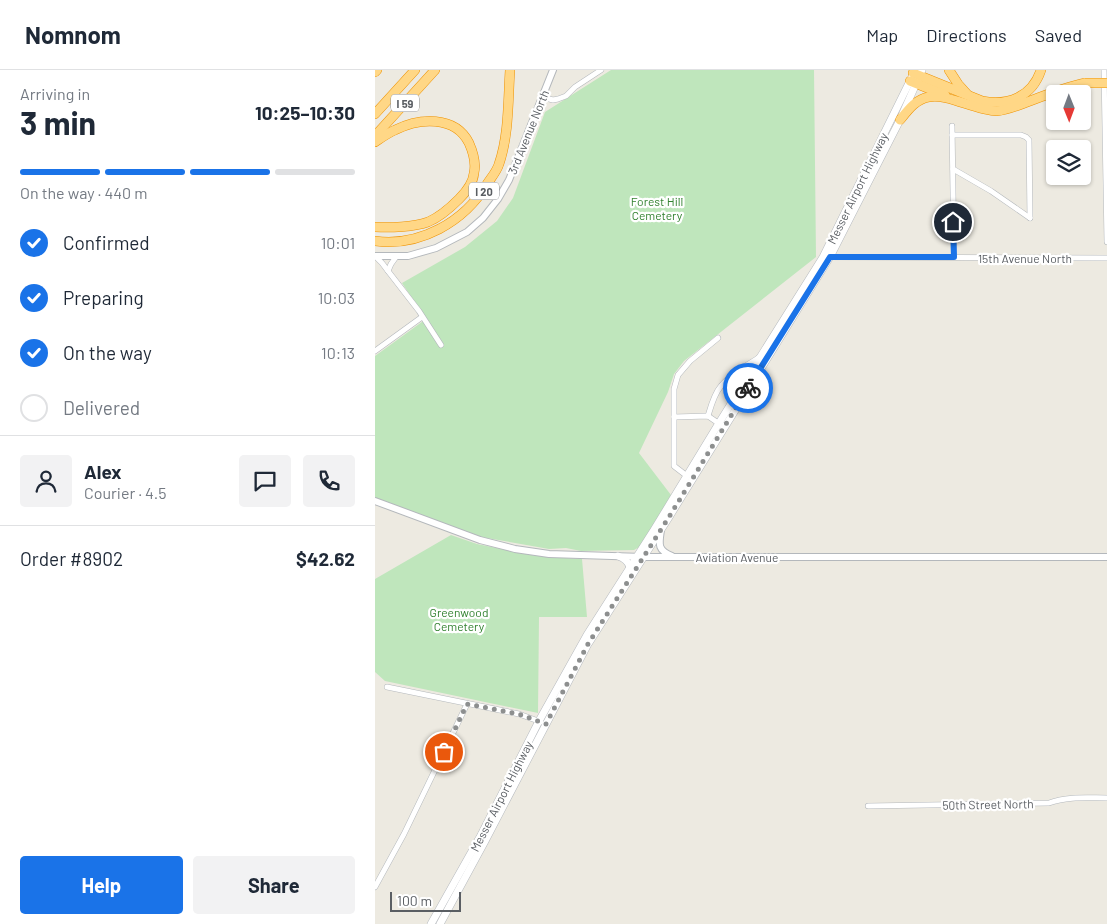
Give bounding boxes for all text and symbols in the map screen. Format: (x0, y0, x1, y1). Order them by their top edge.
text: Nomnom (25, 20, 121, 49)
text: Map (866, 24, 898, 46)
text: Directions (926, 24, 1007, 46)
text: Saved (1035, 24, 1082, 46)
text: Arriving in (20, 84, 90, 103)
north arrow (1046, 85, 1091, 130)
map controls (1046, 85, 1091, 185)
street label: 3rd Avenue North (505, 88, 551, 176)
road number: I 59 (391, 94, 419, 112)
text: 10:25–10:30 (255, 101, 355, 124)
text: 3 min (20, 103, 96, 141)
street label: Messer Airport Highway (824, 130, 890, 246)
button: layers (1046, 140, 1091, 185)
road number: I 20 (469, 182, 499, 200)
text: On the way · 440 m (20, 183, 148, 202)
park label: Forest Hill Cemetery (631, 194, 683, 222)
pin (932, 201, 974, 243)
icon: home (939, 208, 967, 236)
icon: check (20, 229, 48, 257)
text: Confirmed (63, 231, 150, 254)
text: 10:01 (321, 233, 355, 252)
street label: 15th Avenue North (978, 251, 1072, 265)
icon: check (20, 284, 48, 312)
text: Preparing (63, 286, 144, 309)
text: 10:03 (318, 288, 355, 307)
icon: check (20, 339, 48, 367)
text: On the way (63, 341, 152, 364)
text: 10:13 (321, 343, 355, 362)
courier (723, 363, 773, 413)
icon: bike (734, 374, 762, 402)
text: Delivered (63, 396, 140, 419)
button: person (20, 455, 72, 507)
button: chat (239, 455, 291, 507)
button: phone (303, 455, 355, 507)
text: Alex (84, 460, 122, 483)
text: Courier · 4.5 (84, 483, 167, 502)
text: Order #8902 (20, 547, 123, 570)
text: $42.62 (296, 547, 355, 570)
street label: Aviation Avenue (696, 550, 778, 564)
park label: Greenwood Cemetery (430, 605, 488, 633)
pin (423, 731, 465, 773)
icon: bag (430, 738, 458, 766)
street label: Messer Airport Highway (467, 738, 535, 854)
street label: 50th Street North (942, 796, 1034, 812)
button: Help (20, 856, 183, 914)
button: Share (193, 856, 355, 914)
scale bar (390, 889, 461, 912)
text: 100 m (397, 892, 432, 909)

